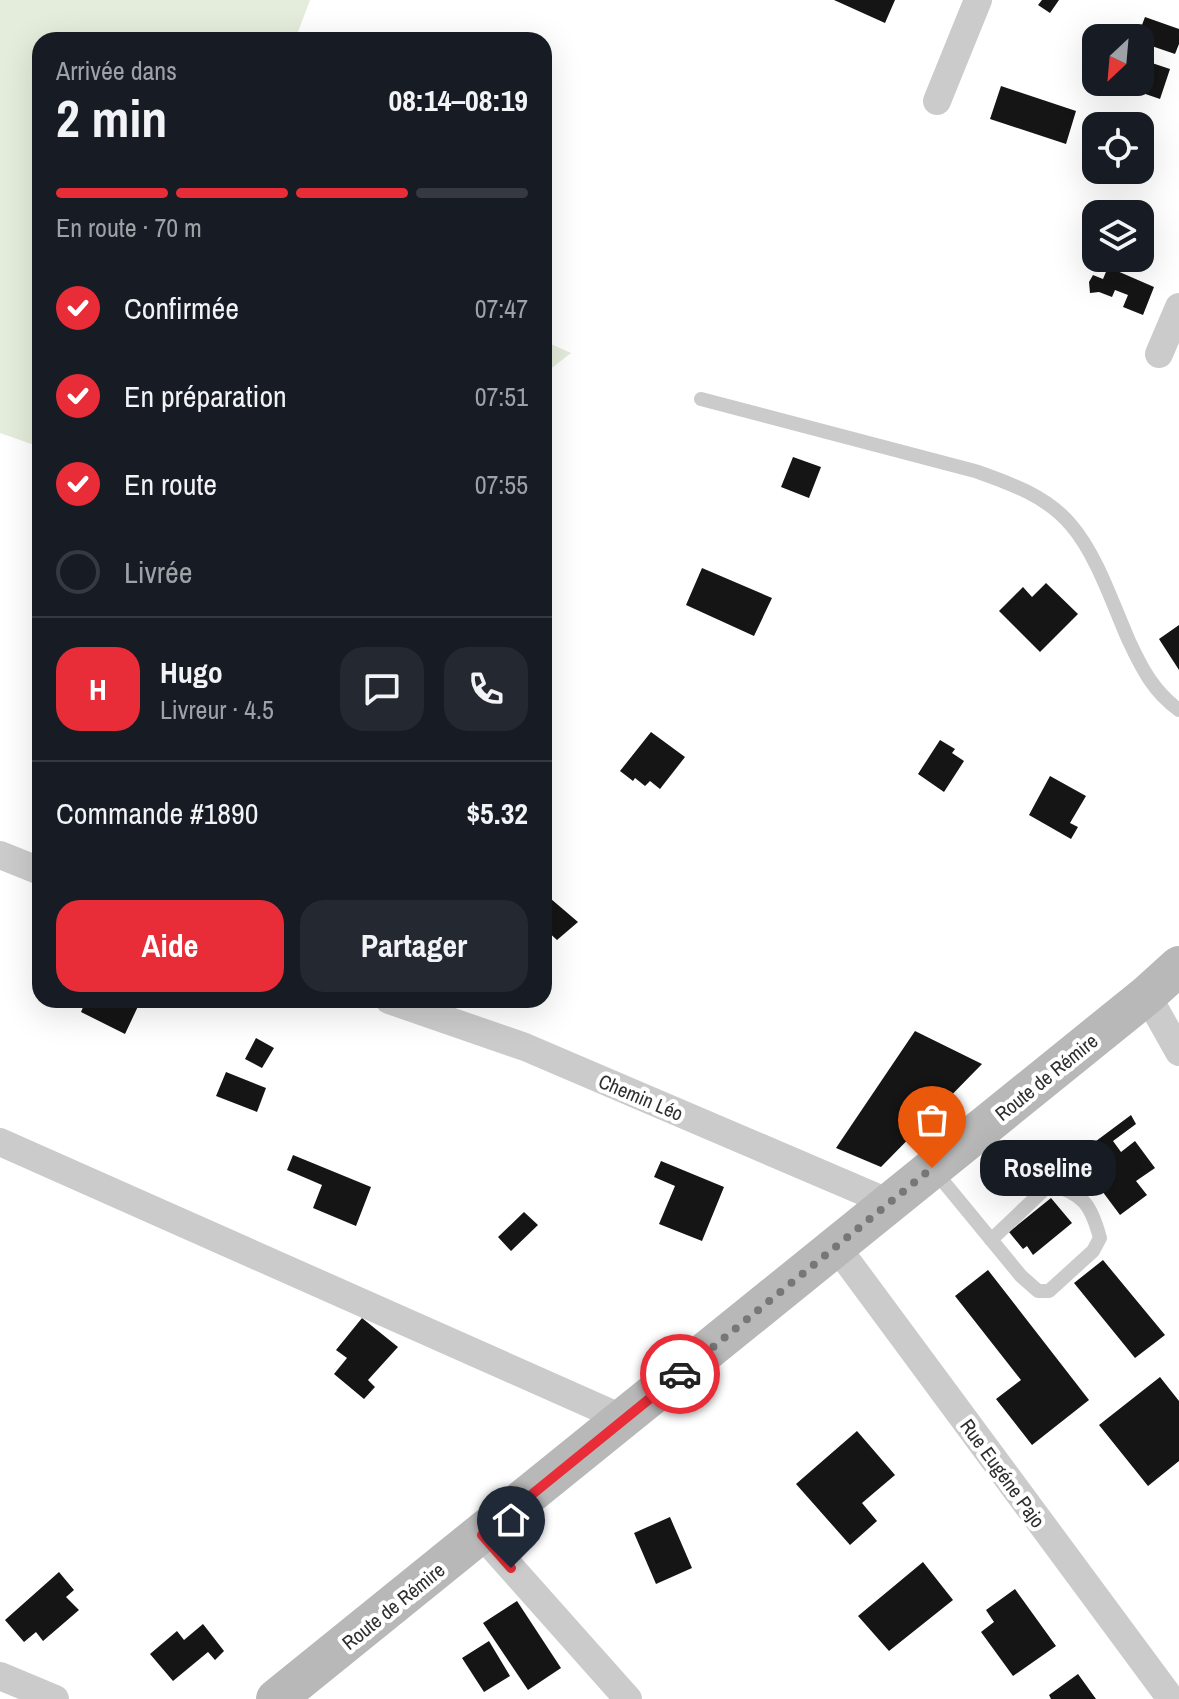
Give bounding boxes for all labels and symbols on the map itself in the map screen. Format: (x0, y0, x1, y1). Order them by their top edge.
north arrow (1082, 24, 1154, 96)
street label: Route de Rémire (989, 1027, 1103, 1127)
street label: Chemin Léo (595, 1067, 687, 1127)
pin (898, 1086, 966, 1168)
callout: Roseline (980, 1140, 1116, 1196)
courier (640, 1334, 720, 1414)
street label: Rue Eugéne Pajo (954, 1413, 1052, 1533)
pin (477, 1486, 545, 1568)
street label: Route de Rémire (336, 1556, 450, 1656)

